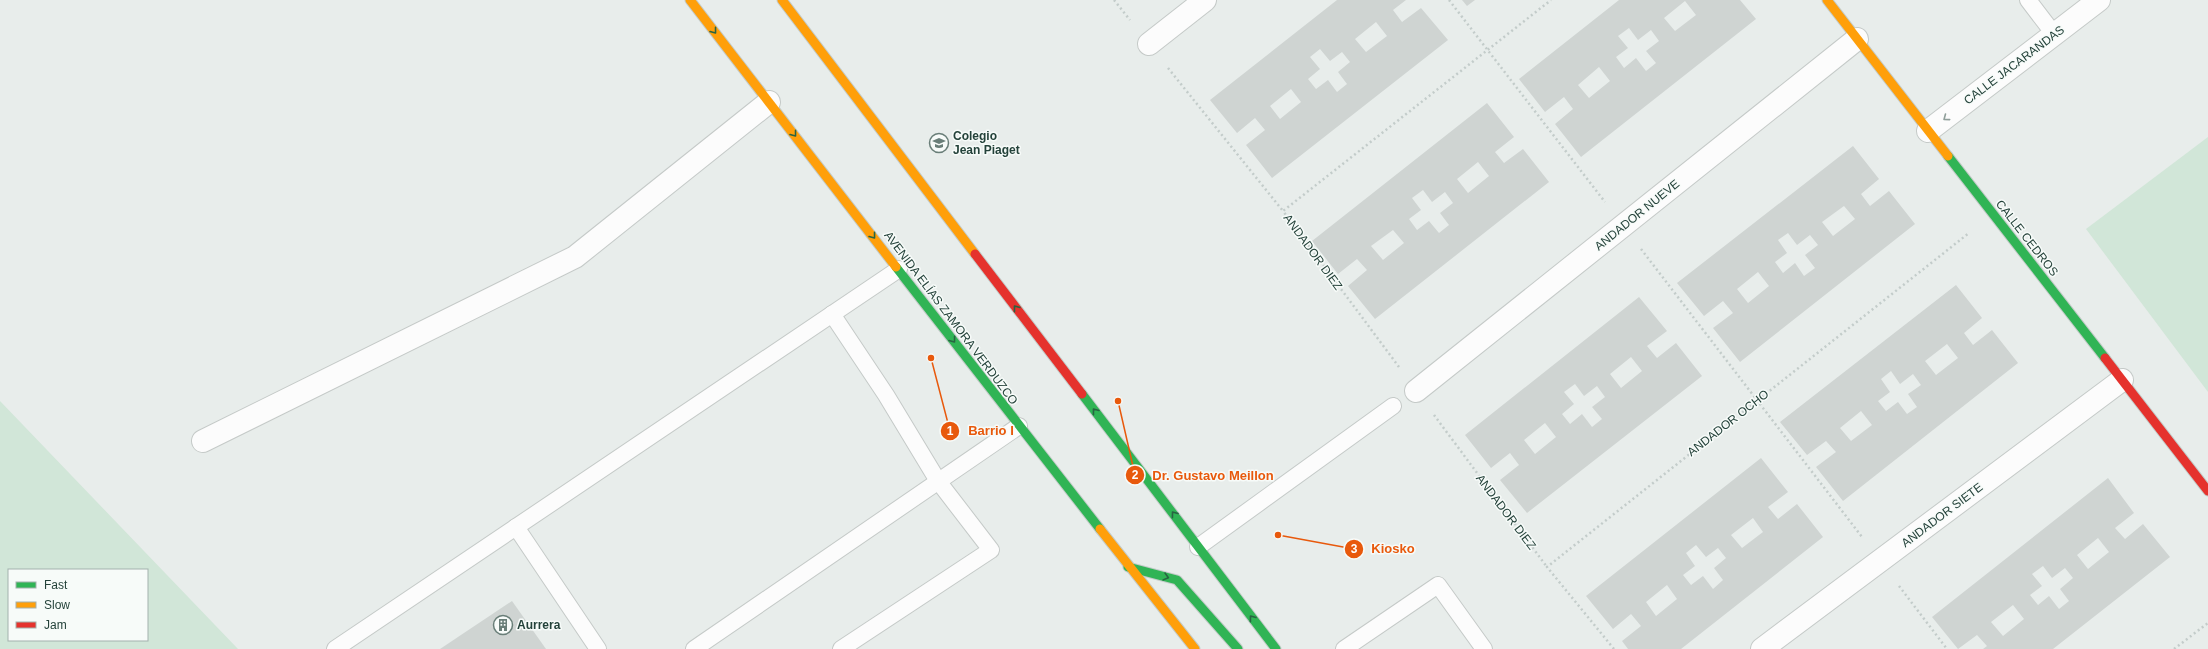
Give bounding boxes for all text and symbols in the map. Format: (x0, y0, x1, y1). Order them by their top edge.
street label: CALLE JACARANDAS (1961, 23, 2067, 107)
one-way arrow (710, 26, 717, 33)
one-way arrow (1943, 113, 1950, 120)
one-way arrow (789, 129, 796, 136)
place label: Colegio Jean Piaget (953, 129, 1020, 157)
school or university icon: Colegio Jean Piaget (928, 132, 950, 154)
street label: ANDADOR NUEVE (1592, 177, 1682, 253)
street label: CALLE CEDROS (1993, 197, 2061, 279)
street label: ANDADOR DIEZ (1281, 211, 1345, 293)
street label: AVENIDA ELÍAS ZAMORA VERDUZCO (881, 228, 1022, 407)
one-way arrow (869, 232, 876, 239)
one-way arrow (1013, 305, 1020, 312)
one-way arrow (948, 335, 955, 342)
street label: ANDADOR OCHO (1685, 387, 1771, 459)
one-way arrow (1092, 409, 1099, 416)
callout: Barrio I (940, 418, 1022, 443)
text: Barrio I (968, 423, 1014, 438)
text: 1 (947, 424, 954, 438)
callout: Dr. Gustavo Meillon (1125, 462, 1282, 487)
text: 2 (1132, 468, 1139, 482)
text: Dr. Gustavo Meillon (1152, 468, 1274, 483)
street label: ANDADOR DIEZ (1473, 472, 1539, 552)
street label: ANDADOR SIETE (1899, 480, 1985, 550)
one-way arrow (1171, 512, 1178, 519)
callout: Kiosko (1344, 536, 1423, 561)
text: Kiosko (1371, 541, 1415, 556)
text: 3 (1351, 542, 1358, 556)
legend (8, 569, 148, 641)
one-way arrow (1162, 572, 1169, 581)
text: Fast (44, 578, 68, 592)
text: Slow (44, 598, 70, 612)
building icon: Aurrera (492, 614, 514, 636)
one-way arrow (1249, 615, 1257, 622)
text: Jam (44, 618, 67, 632)
place label: Aurrera (517, 618, 561, 632)

